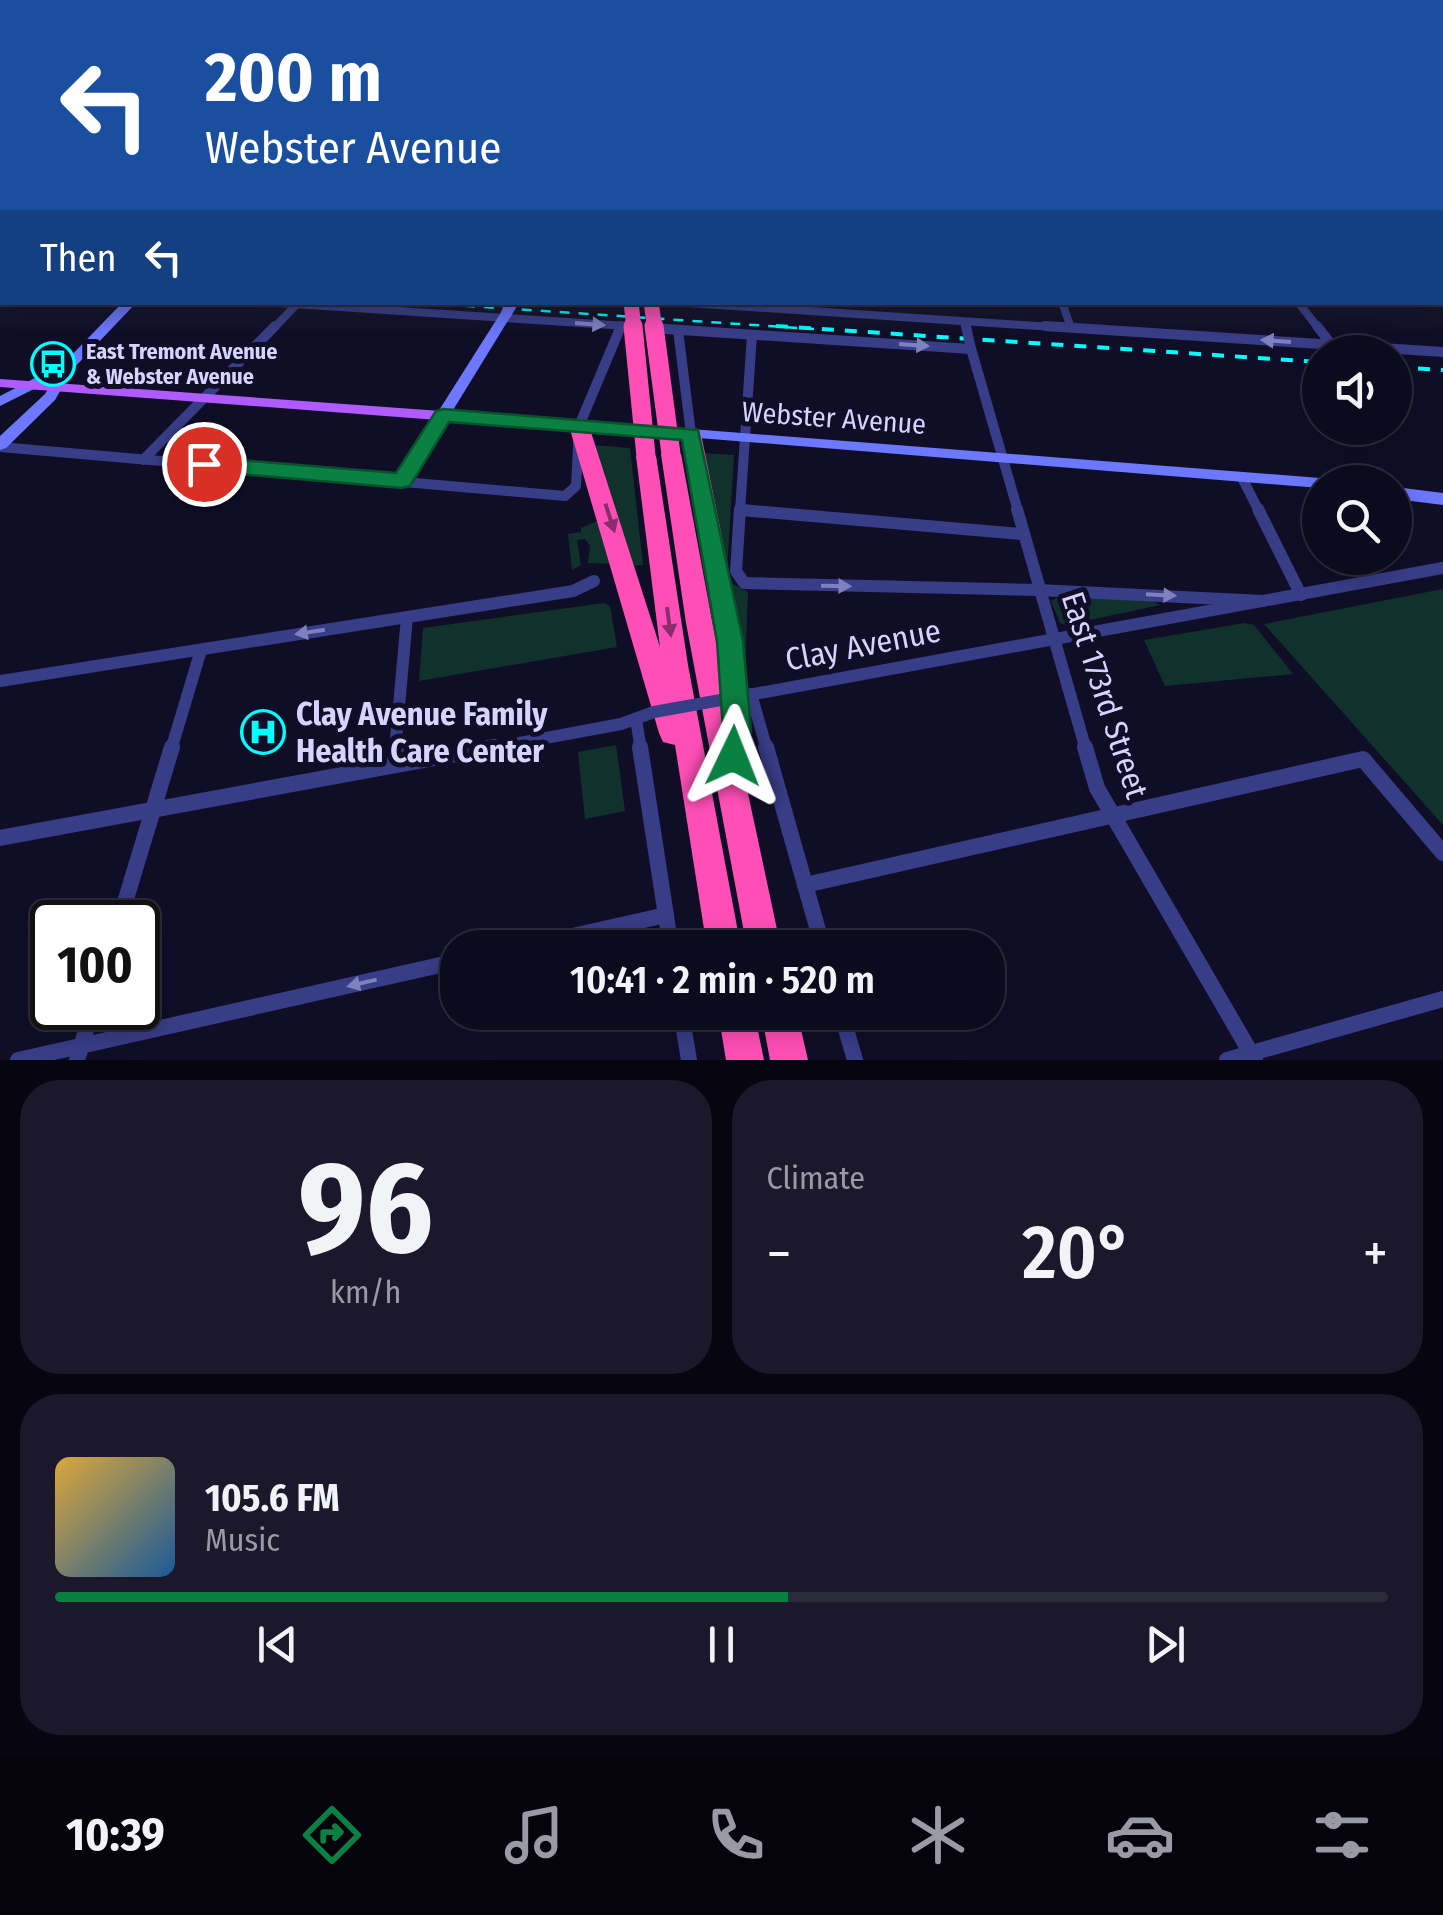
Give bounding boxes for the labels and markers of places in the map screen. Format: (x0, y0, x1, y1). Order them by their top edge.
place label: East Tremont Avenue & Webster Avenue (86, 338, 277, 390)
bus stop icon: East Tremont Avenue & Webster Avenue (30, 341, 76, 387)
pin (162, 422, 247, 507)
place label: Clay Avenue Family Health Care Center (296, 695, 548, 770)
hospital icon: Clay Avenue Family Health Care Center (240, 709, 286, 755)

